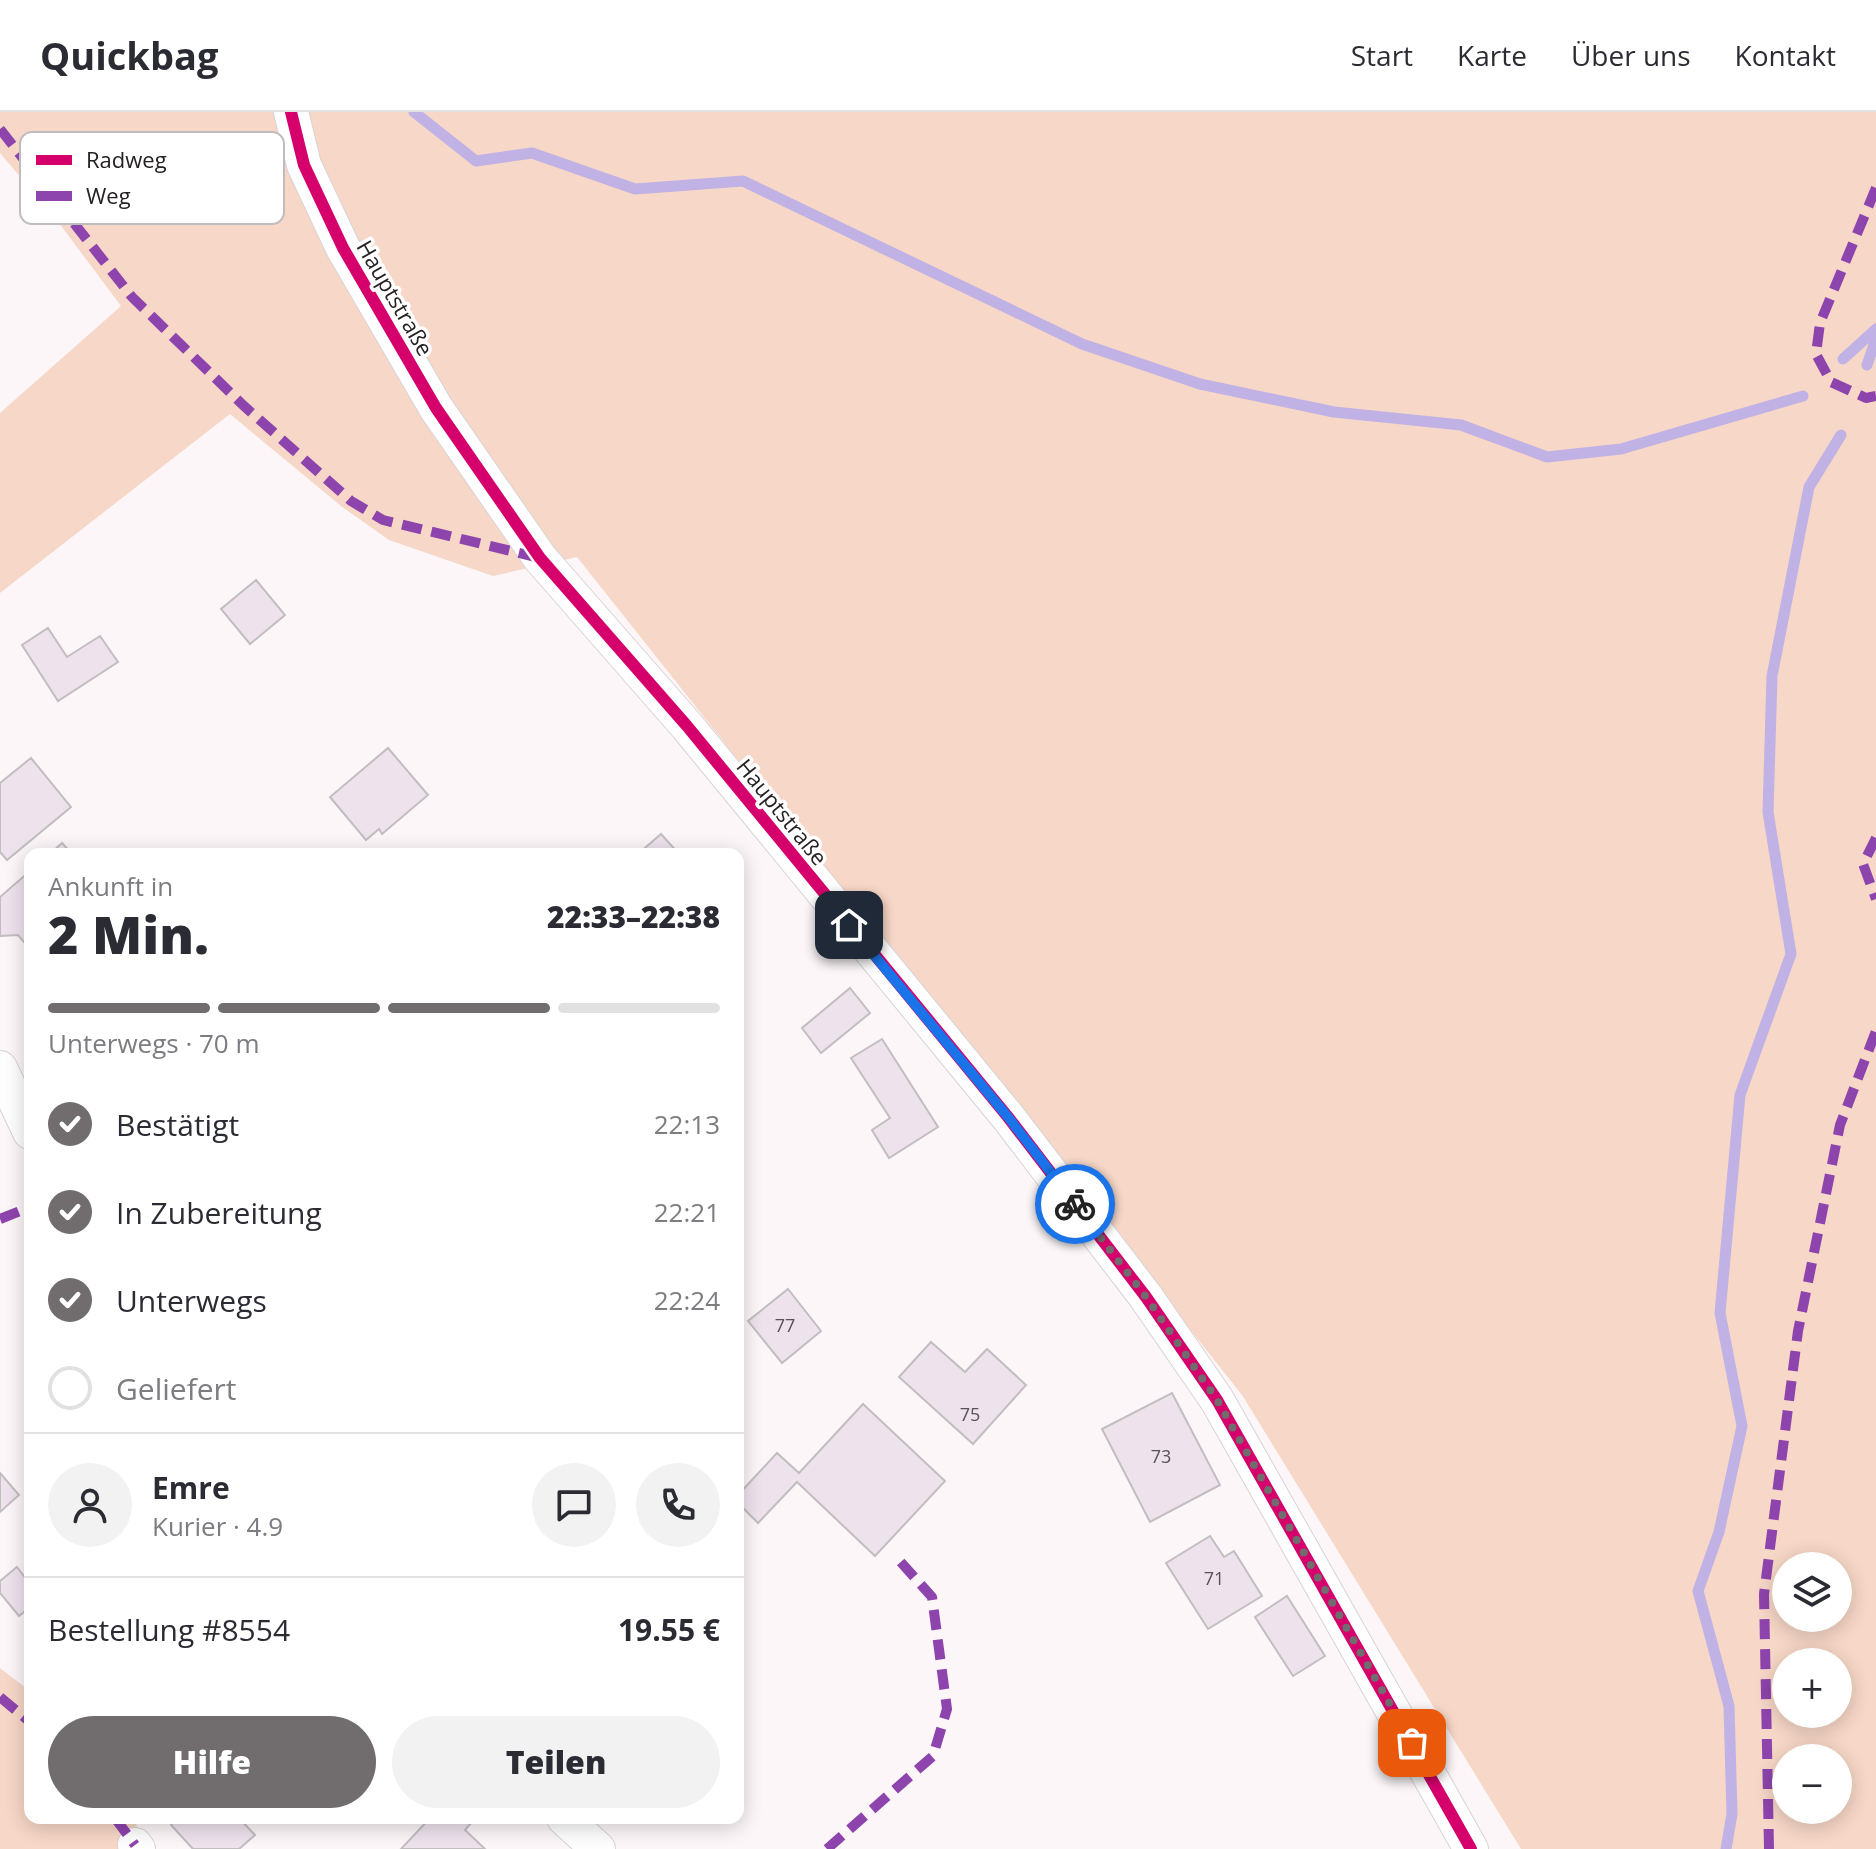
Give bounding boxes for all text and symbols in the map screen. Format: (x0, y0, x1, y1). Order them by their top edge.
text: Quickbag (40, 29, 218, 81)
text: Start (1351, 36, 1413, 74)
text: Karte (1457, 36, 1527, 74)
text: Über uns (1571, 36, 1691, 74)
text: Kontakt (1735, 36, 1836, 74)
legend (20, 132, 284, 224)
text: Radweg (86, 144, 167, 174)
text: Weg (86, 180, 131, 210)
street label: Hauptstraße (351, 234, 441, 361)
street label: Hauptstraße (731, 752, 835, 871)
text: Ankunft in (48, 868, 173, 904)
pin (815, 891, 883, 959)
text: 22:33–22:38 (547, 896, 720, 937)
text: 2 Min. (48, 898, 209, 969)
icon: home (827, 903, 871, 947)
text: Unterwegs · 70 m (48, 1025, 260, 1061)
icon: check (48, 1102, 92, 1146)
text: Bestätigt (116, 1104, 239, 1145)
text: 22:13 (654, 1106, 720, 1142)
courier (1035, 1164, 1115, 1244)
icon: bike (1053, 1182, 1097, 1226)
icon: check (48, 1190, 92, 1234)
text: In Zubereitung (116, 1192, 322, 1233)
text: 22:21 (654, 1194, 720, 1230)
icon: check (48, 1278, 92, 1322)
text: Unterwegs (116, 1280, 267, 1321)
text: 22:24 (654, 1282, 720, 1318)
house number: 77 (775, 1313, 795, 1337)
text: Geliefert (116, 1368, 237, 1409)
house number: 75 (960, 1402, 980, 1426)
house number: 73 (1151, 1444, 1171, 1468)
button: person (48, 1463, 132, 1547)
button: chat (532, 1463, 616, 1547)
button: phone (636, 1463, 720, 1547)
text: Emre (152, 1467, 230, 1508)
text: Kurier · 4.9 (152, 1508, 283, 1544)
map controls (1772, 1552, 1852, 1824)
button: layers (1772, 1552, 1852, 1632)
house number: 71 (1204, 1566, 1224, 1590)
text: Bestellung #8554 (48, 1609, 290, 1650)
text: 19.55 € (618, 1609, 720, 1650)
button: + (1772, 1648, 1852, 1728)
pin (1378, 1709, 1446, 1777)
button: Hilfe (48, 1716, 376, 1808)
button: Teilen (392, 1716, 720, 1808)
icon: bag (1390, 1721, 1434, 1765)
button: − (1772, 1744, 1852, 1824)

